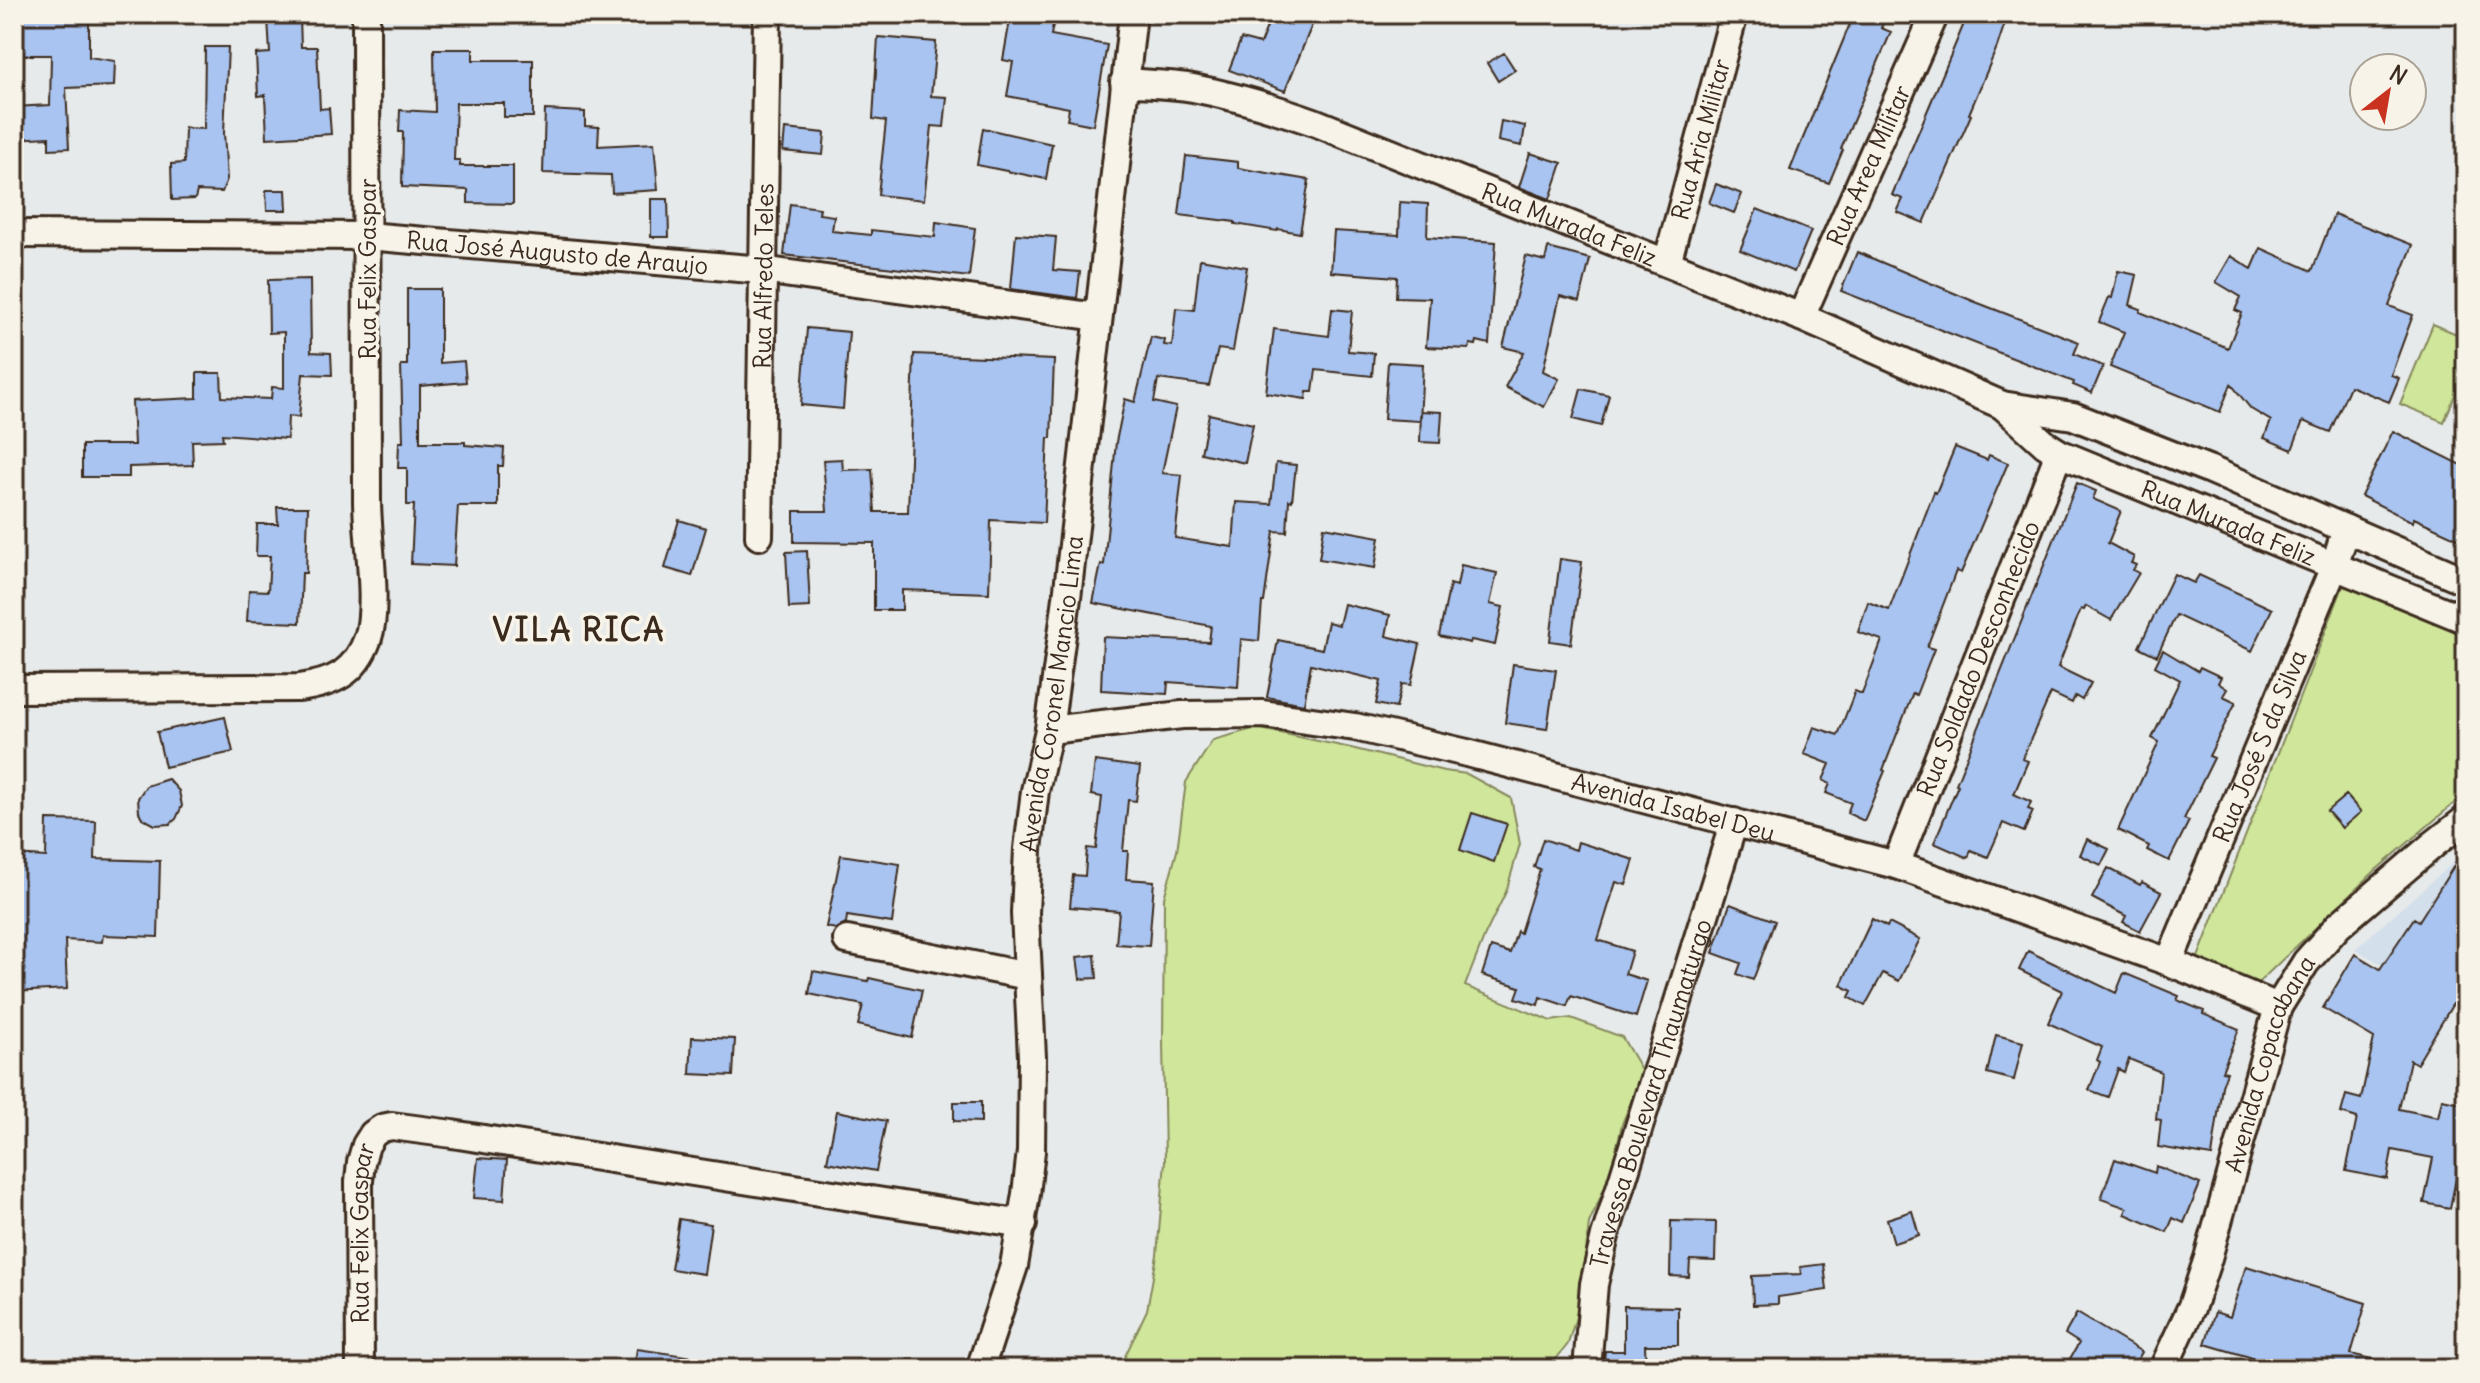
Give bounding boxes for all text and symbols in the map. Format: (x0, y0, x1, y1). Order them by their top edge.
north arrow (2348, 52, 2428, 132)
street label: Rua Aria Militar (1664, 55, 1736, 223)
text: N (2385, 59, 2412, 91)
street label: Rua Área Militar (1820, 80, 1917, 250)
street label: Rua Murada Feliz (1477, 176, 1661, 273)
street label: Rua Felix Gaspar (352, 178, 382, 360)
street label: Rua Alfredo Teles (747, 183, 779, 369)
street label: Rua José Augusto de Araujo (405, 224, 709, 280)
street label: Rua Murada Feliz (2137, 473, 2320, 572)
street label: Rua Soldado Desconhecido (1910, 516, 2046, 801)
street label: Avenida Coronel Mancio Lima (1013, 534, 1089, 854)
district label: VILA RICA (493, 609, 665, 650)
street label: Rua José S da Silva (2206, 645, 2313, 847)
street label: Avenida Isabel Deu (1568, 766, 1778, 848)
street label: Travessa Boulevard Thaumaturgo (1583, 915, 1718, 1271)
street label: Avenida Copacabana (2218, 950, 2321, 1176)
street label: Rua Felix Gaspar (344, 1139, 381, 1324)

